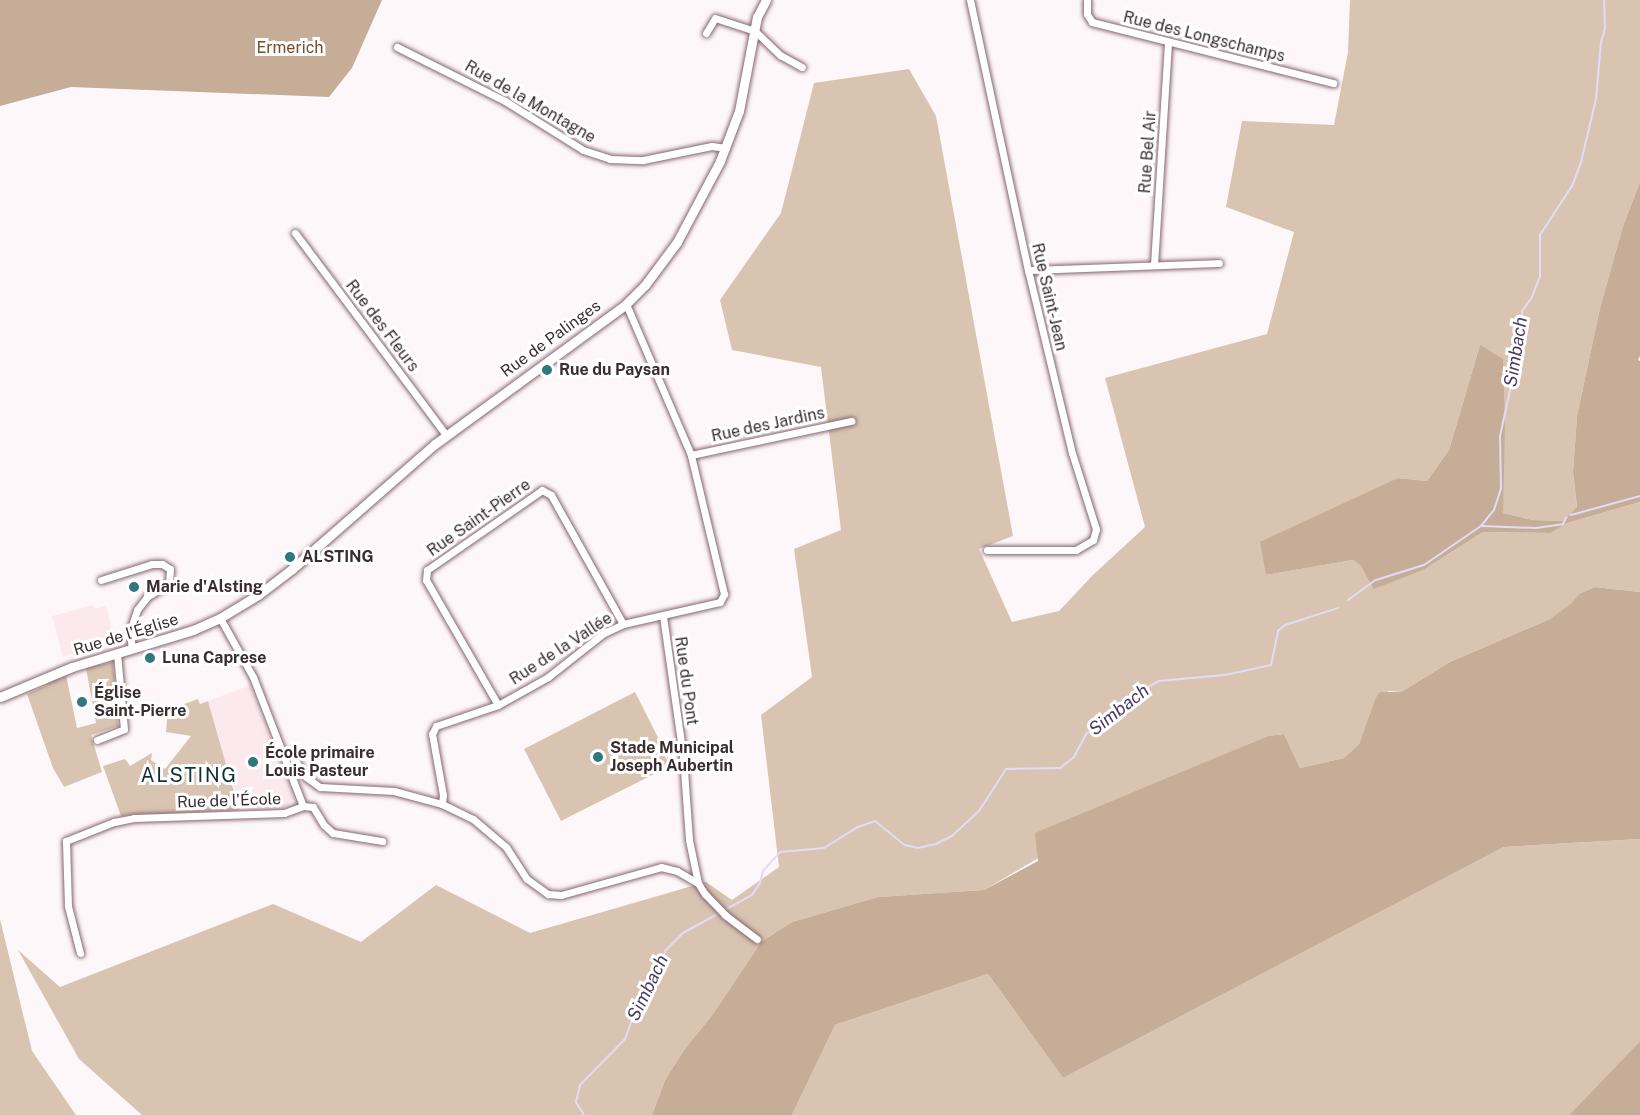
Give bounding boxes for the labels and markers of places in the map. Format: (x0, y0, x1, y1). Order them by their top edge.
place label: Rue du Paysan (559, 360, 670, 380)
marker: Rue du Paysan (540, 363, 554, 377)
place label: ALSTING (302, 547, 374, 567)
marker: ALSTING (283, 550, 297, 564)
place label: Marie d'Alsting (146, 577, 263, 597)
marker: Marie d'Alsting (127, 580, 141, 594)
place label: Luna Caprese (162, 648, 267, 668)
marker: Luna Caprese (143, 651, 157, 665)
place label: Église Saint-Pierre (94, 683, 187, 721)
marker: Église Saint-Pierre (75, 695, 89, 709)
place label: Stade Municipal Joseph Aubertin (610, 738, 734, 776)
place label: École primaire Louis Pasteur (265, 743, 375, 781)
marker: Stade Municipal Joseph Aubertin (591, 750, 605, 764)
marker: École primaire Louis Pasteur (246, 755, 260, 769)

